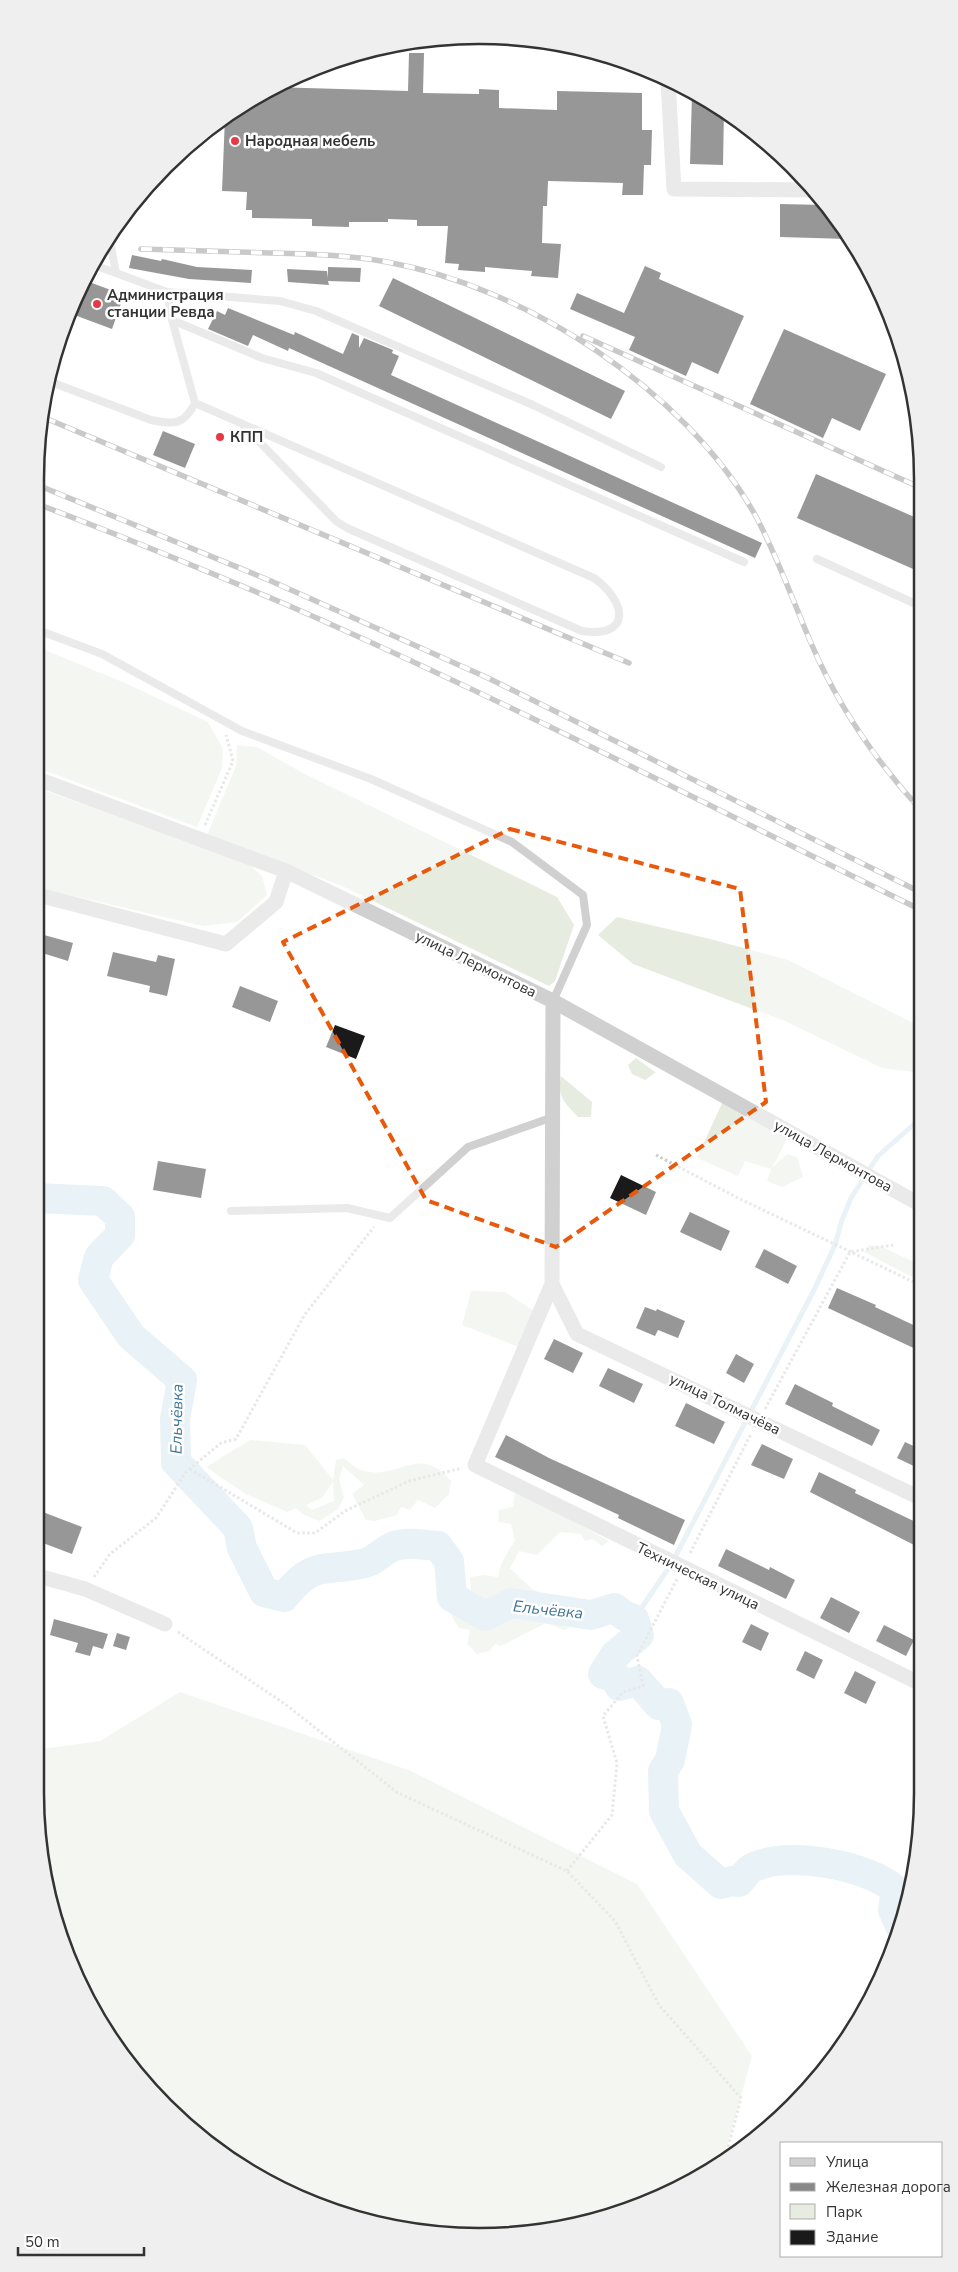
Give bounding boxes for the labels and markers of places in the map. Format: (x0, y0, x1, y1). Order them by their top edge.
place label: Народная мебель (245, 131, 375, 151)
marker: Народная мебель (229, 135, 241, 147)
place label: Администрация станции Ревда (107, 285, 224, 322)
marker: Администрация станции Ревда (91, 298, 103, 310)
place label: КПП (230, 427, 263, 447)
marker: КПП (214, 431, 226, 443)

